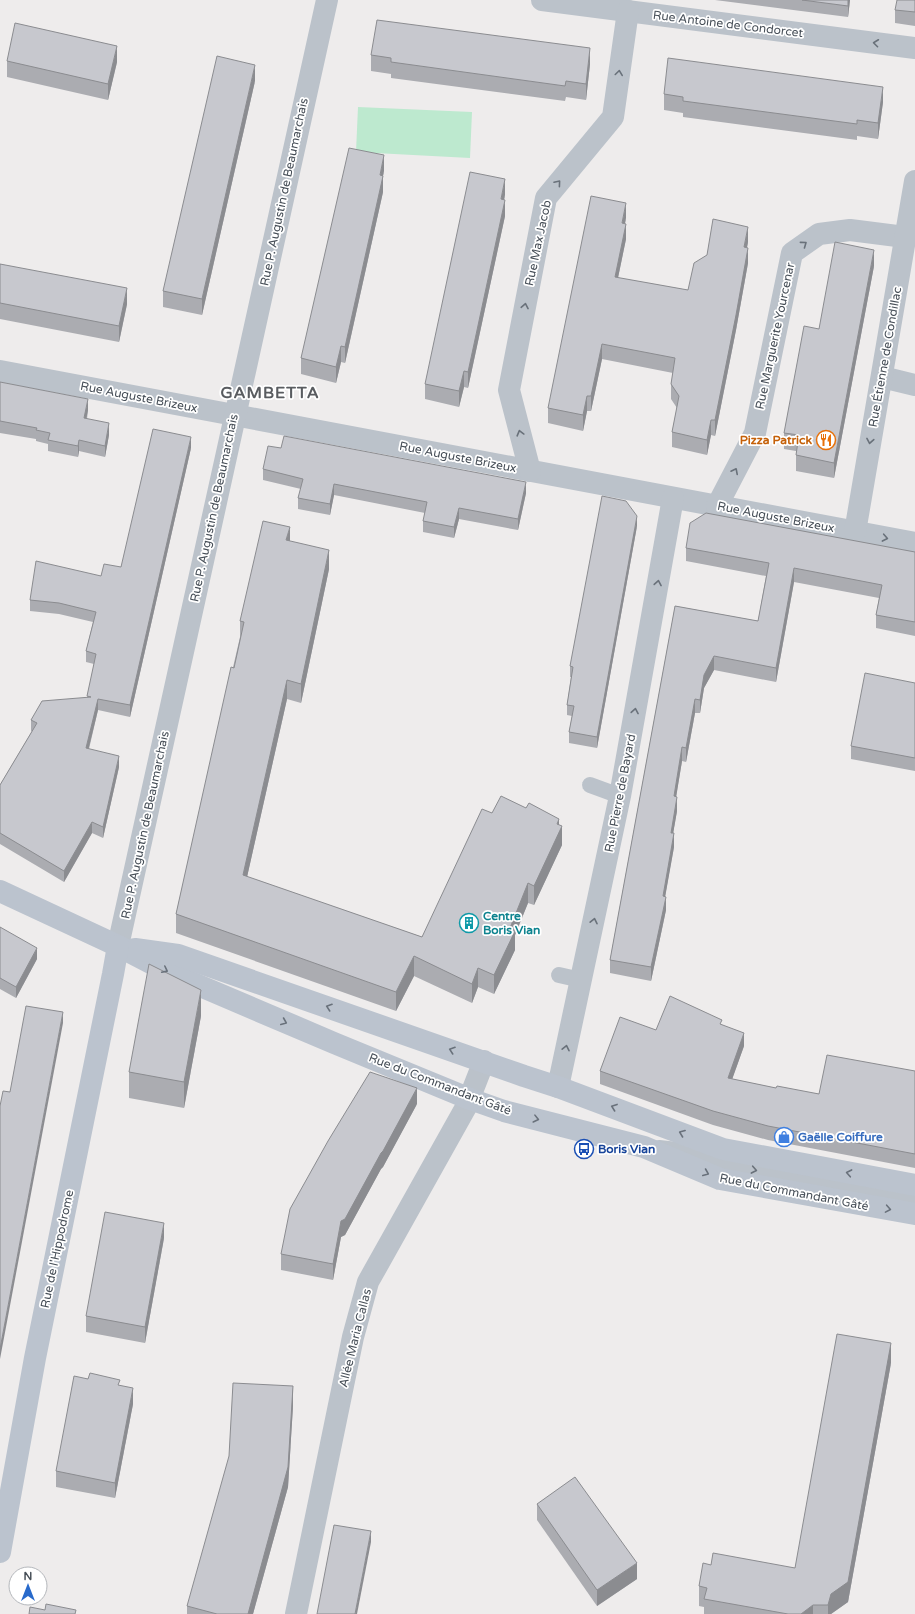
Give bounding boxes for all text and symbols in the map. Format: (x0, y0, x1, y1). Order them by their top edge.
street label: Rue Antoine de Condorcet (652, 8, 804, 40)
one-way arrow (873, 39, 879, 48)
one-way arrow (614, 70, 623, 76)
street label: Rue P. Augustin de Beaumarchais (257, 97, 311, 287)
one-way arrow (554, 180, 561, 187)
street label: Rue Max Jacob (522, 199, 554, 287)
one-way arrow (800, 241, 807, 249)
street label: Rue Marguerite Yourcenar (753, 261, 797, 411)
street label: Rue Étienne de Condillac (866, 286, 904, 428)
one-way arrow (520, 303, 529, 309)
street label: Rue Auguste Brizeux (79, 379, 199, 415)
district label: GAMBETTA (220, 383, 320, 403)
street label: Rue P. Augustin de Beaumarchais (187, 413, 241, 603)
restaurant icon: Pizza Patrick (815, 429, 837, 451)
one-way arrow (516, 430, 525, 437)
place label: Pizza Patrick (740, 433, 812, 447)
one-way arrow (867, 438, 875, 444)
street label: Rue Auguste Brizeux (398, 439, 518, 475)
one-way arrow (730, 468, 738, 476)
street label: Rue Auguste Brizeux (716, 499, 836, 535)
one-way arrow (882, 533, 888, 542)
one-way arrow (653, 580, 661, 586)
one-way arrow (630, 708, 639, 715)
street label: Rue P. Augustin de Beaumarchais (118, 730, 172, 920)
street label: Rue Pierre de Bayard (602, 733, 638, 853)
place label: Centre Boris Vian (483, 909, 540, 937)
building icon: Centre Boris Vian (458, 912, 480, 934)
one-way arrow (589, 918, 597, 924)
one-way arrow (161, 966, 168, 973)
one-way arrow (326, 1004, 333, 1012)
one-way arrow (280, 1017, 288, 1025)
one-way arrow (562, 1045, 570, 1052)
one-way arrow (449, 1047, 456, 1055)
street label: Rue du Commandant Gâté (367, 1050, 513, 1118)
one-way arrow (611, 1104, 618, 1112)
one-way arrow (532, 1114, 539, 1123)
shop icon: Gaëlle Coiffure (773, 1126, 795, 1148)
one-way arrow (679, 1129, 686, 1137)
place label: Gaëlle Coiffure (798, 1130, 883, 1144)
bus stop icon: Boris Vian (573, 1138, 595, 1160)
place label: Boris Vian (598, 1142, 655, 1156)
one-way arrow (750, 1165, 757, 1173)
one-way arrow (702, 1168, 709, 1176)
one-way arrow (846, 1169, 852, 1177)
street label: Rue du Commandant Gâté (718, 1171, 870, 1213)
street label: Rue de l'Hippodrome (38, 1188, 76, 1309)
one-way arrow (885, 1205, 891, 1213)
street label: Allée Maria Callas (336, 1287, 374, 1389)
north arrow (8, 1566, 48, 1606)
text: N (24, 1570, 32, 1583)

